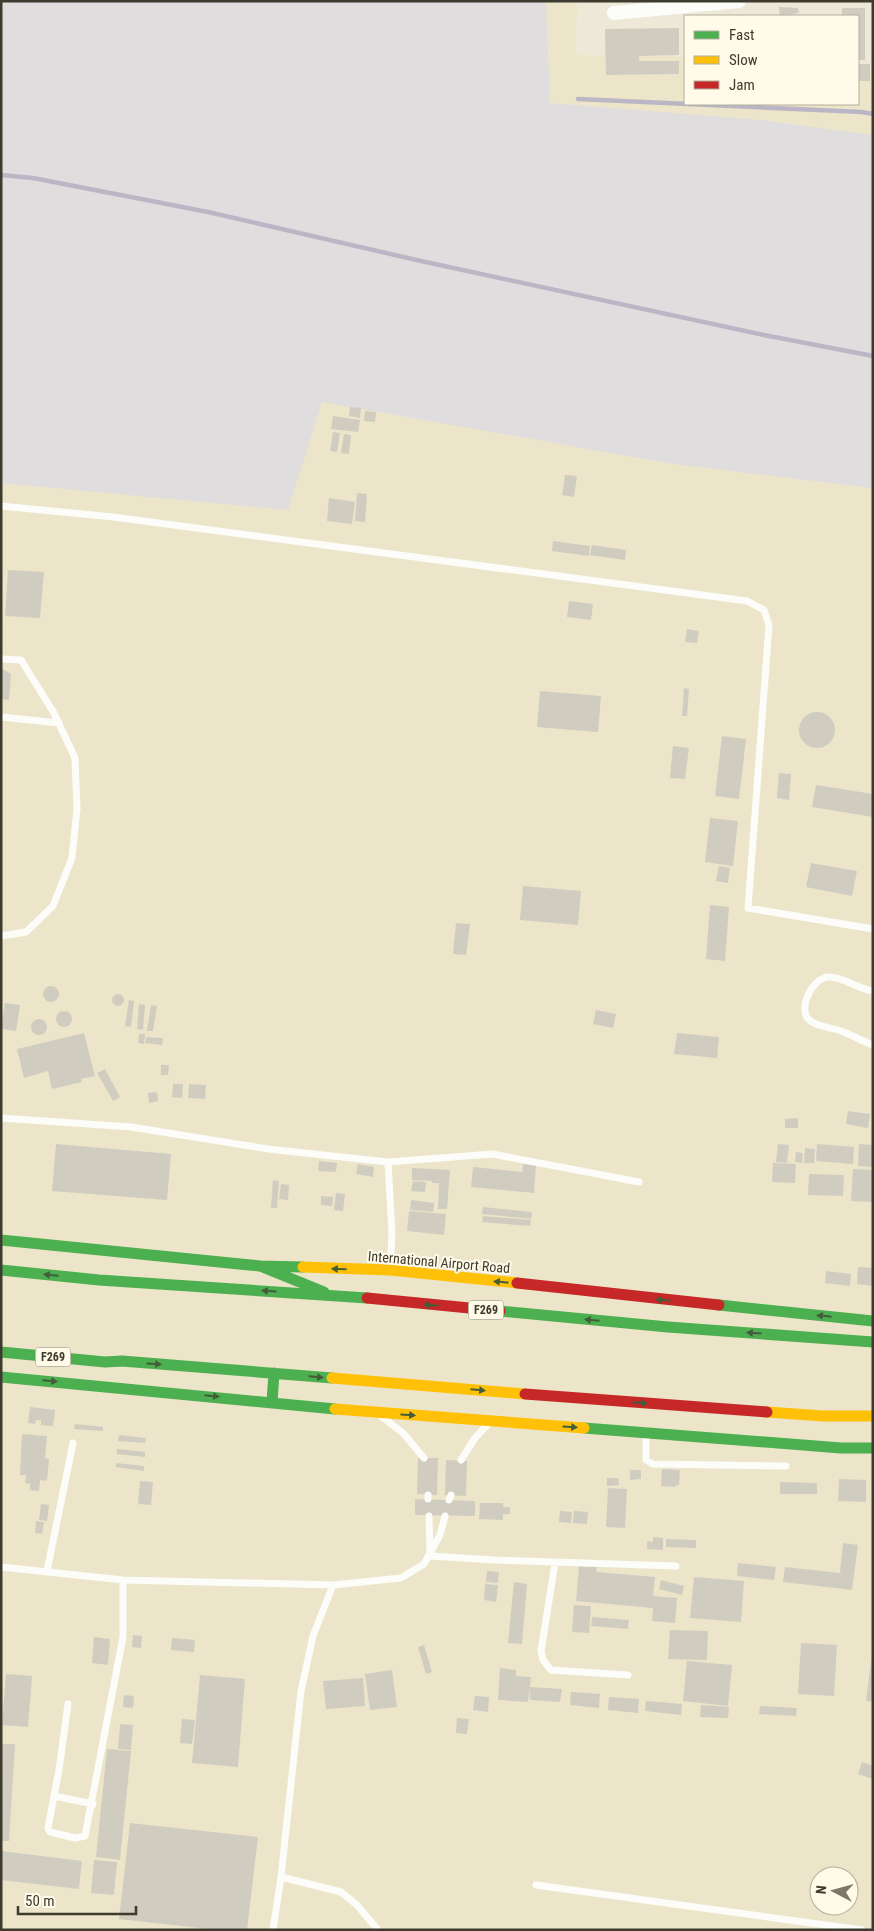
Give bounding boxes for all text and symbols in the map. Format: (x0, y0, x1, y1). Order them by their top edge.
legend (684, 15, 859, 105)
text: Fast (729, 26, 754, 44)
text: Slow (729, 51, 758, 69)
text: Jam (729, 76, 755, 94)
street label: International Airport Road (367, 1248, 511, 1276)
one-way arrow (331, 1264, 347, 1272)
one-way arrow (42, 1271, 58, 1279)
one-way arrow (493, 1278, 509, 1286)
one-way arrow (260, 1287, 276, 1295)
one-way arrow (654, 1296, 670, 1304)
one-way arrow (422, 1300, 438, 1308)
road number: F269 (468, 1300, 504, 1320)
one-way arrow (816, 1312, 832, 1320)
one-way arrow (584, 1316, 600, 1324)
one-way arrow (746, 1329, 762, 1337)
road number: F269 (36, 1348, 70, 1366)
one-way arrow (146, 1360, 162, 1368)
one-way arrow (308, 1373, 324, 1381)
one-way arrow (42, 1377, 58, 1385)
one-way arrow (470, 1386, 486, 1394)
one-way arrow (204, 1392, 220, 1400)
one-way arrow (632, 1399, 648, 1407)
one-way arrow (401, 1411, 417, 1419)
one-way arrow (563, 1424, 579, 1432)
north arrow (809, 1866, 859, 1916)
scale bar (18, 1884, 135, 1916)
text: N (813, 1885, 829, 1895)
text: 50 m (25, 1892, 55, 1910)

